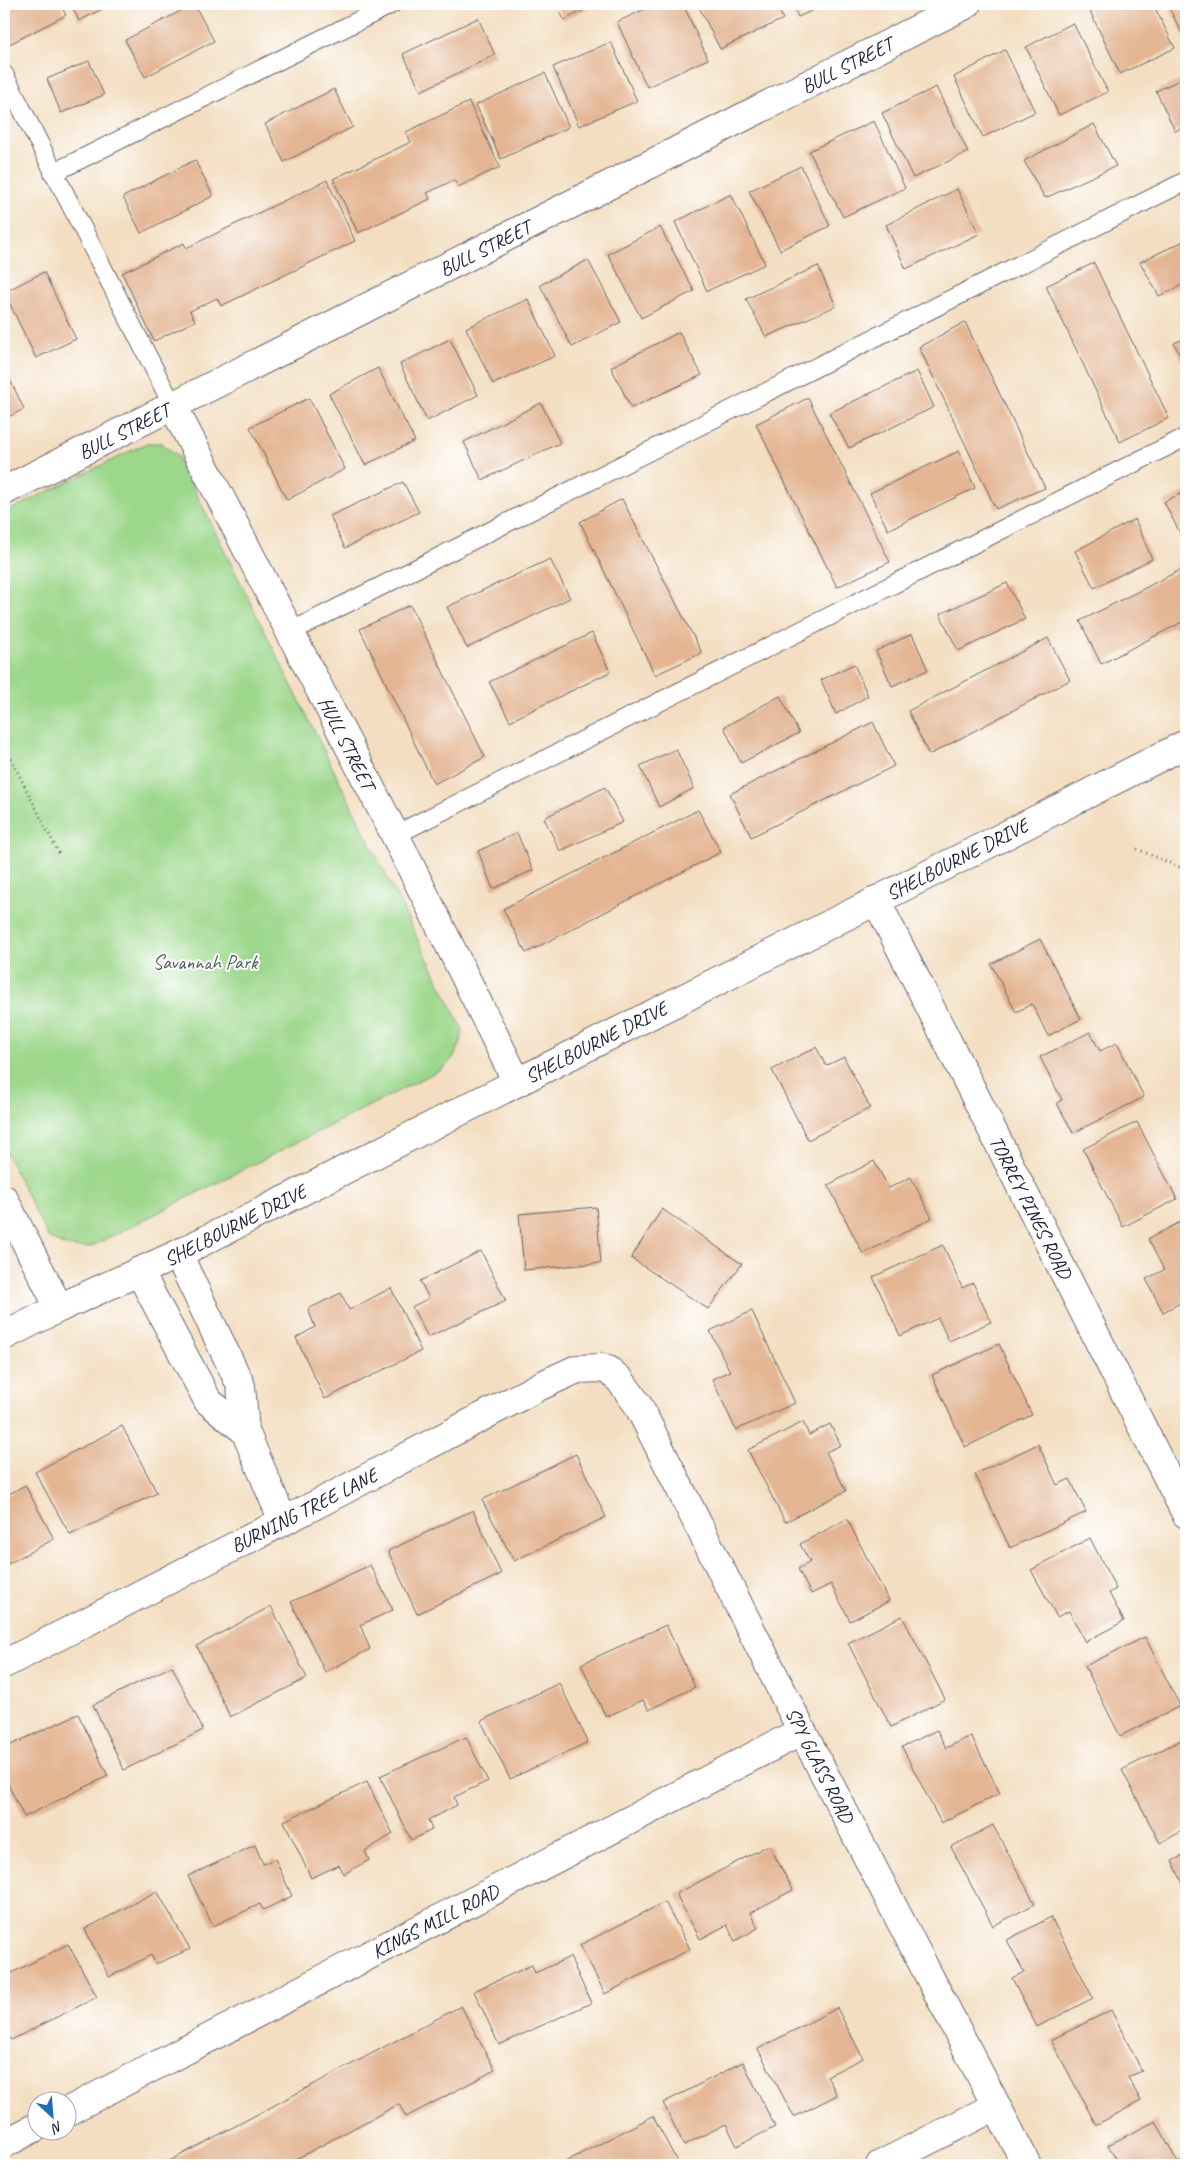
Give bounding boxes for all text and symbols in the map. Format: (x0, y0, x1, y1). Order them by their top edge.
street label: BULL STREET (797, 30, 901, 99)
street label: BULL STREET (435, 213, 539, 282)
street label: BULL STREET (74, 396, 178, 465)
street label: HULL STREET (313, 693, 382, 797)
street label: SHELBOURNE DRIVE (882, 811, 1035, 906)
park label: Savannah Park (153, 950, 259, 975)
street label: SHELBOURNE DRIVE (521, 994, 674, 1089)
street label: TORREY PINES ROAD (984, 1132, 1078, 1285)
street label: SHELBOURNE DRIVE (160, 1177, 313, 1272)
street label: BURNING TREE LANE (227, 1461, 385, 1558)
street label: SPY GLASS ROAD (780, 1703, 860, 1829)
street label: KINGS MILL ROAD (368, 1878, 505, 1964)
north arrow (28, 2092, 78, 2142)
text: N (48, 2118, 65, 2138)

